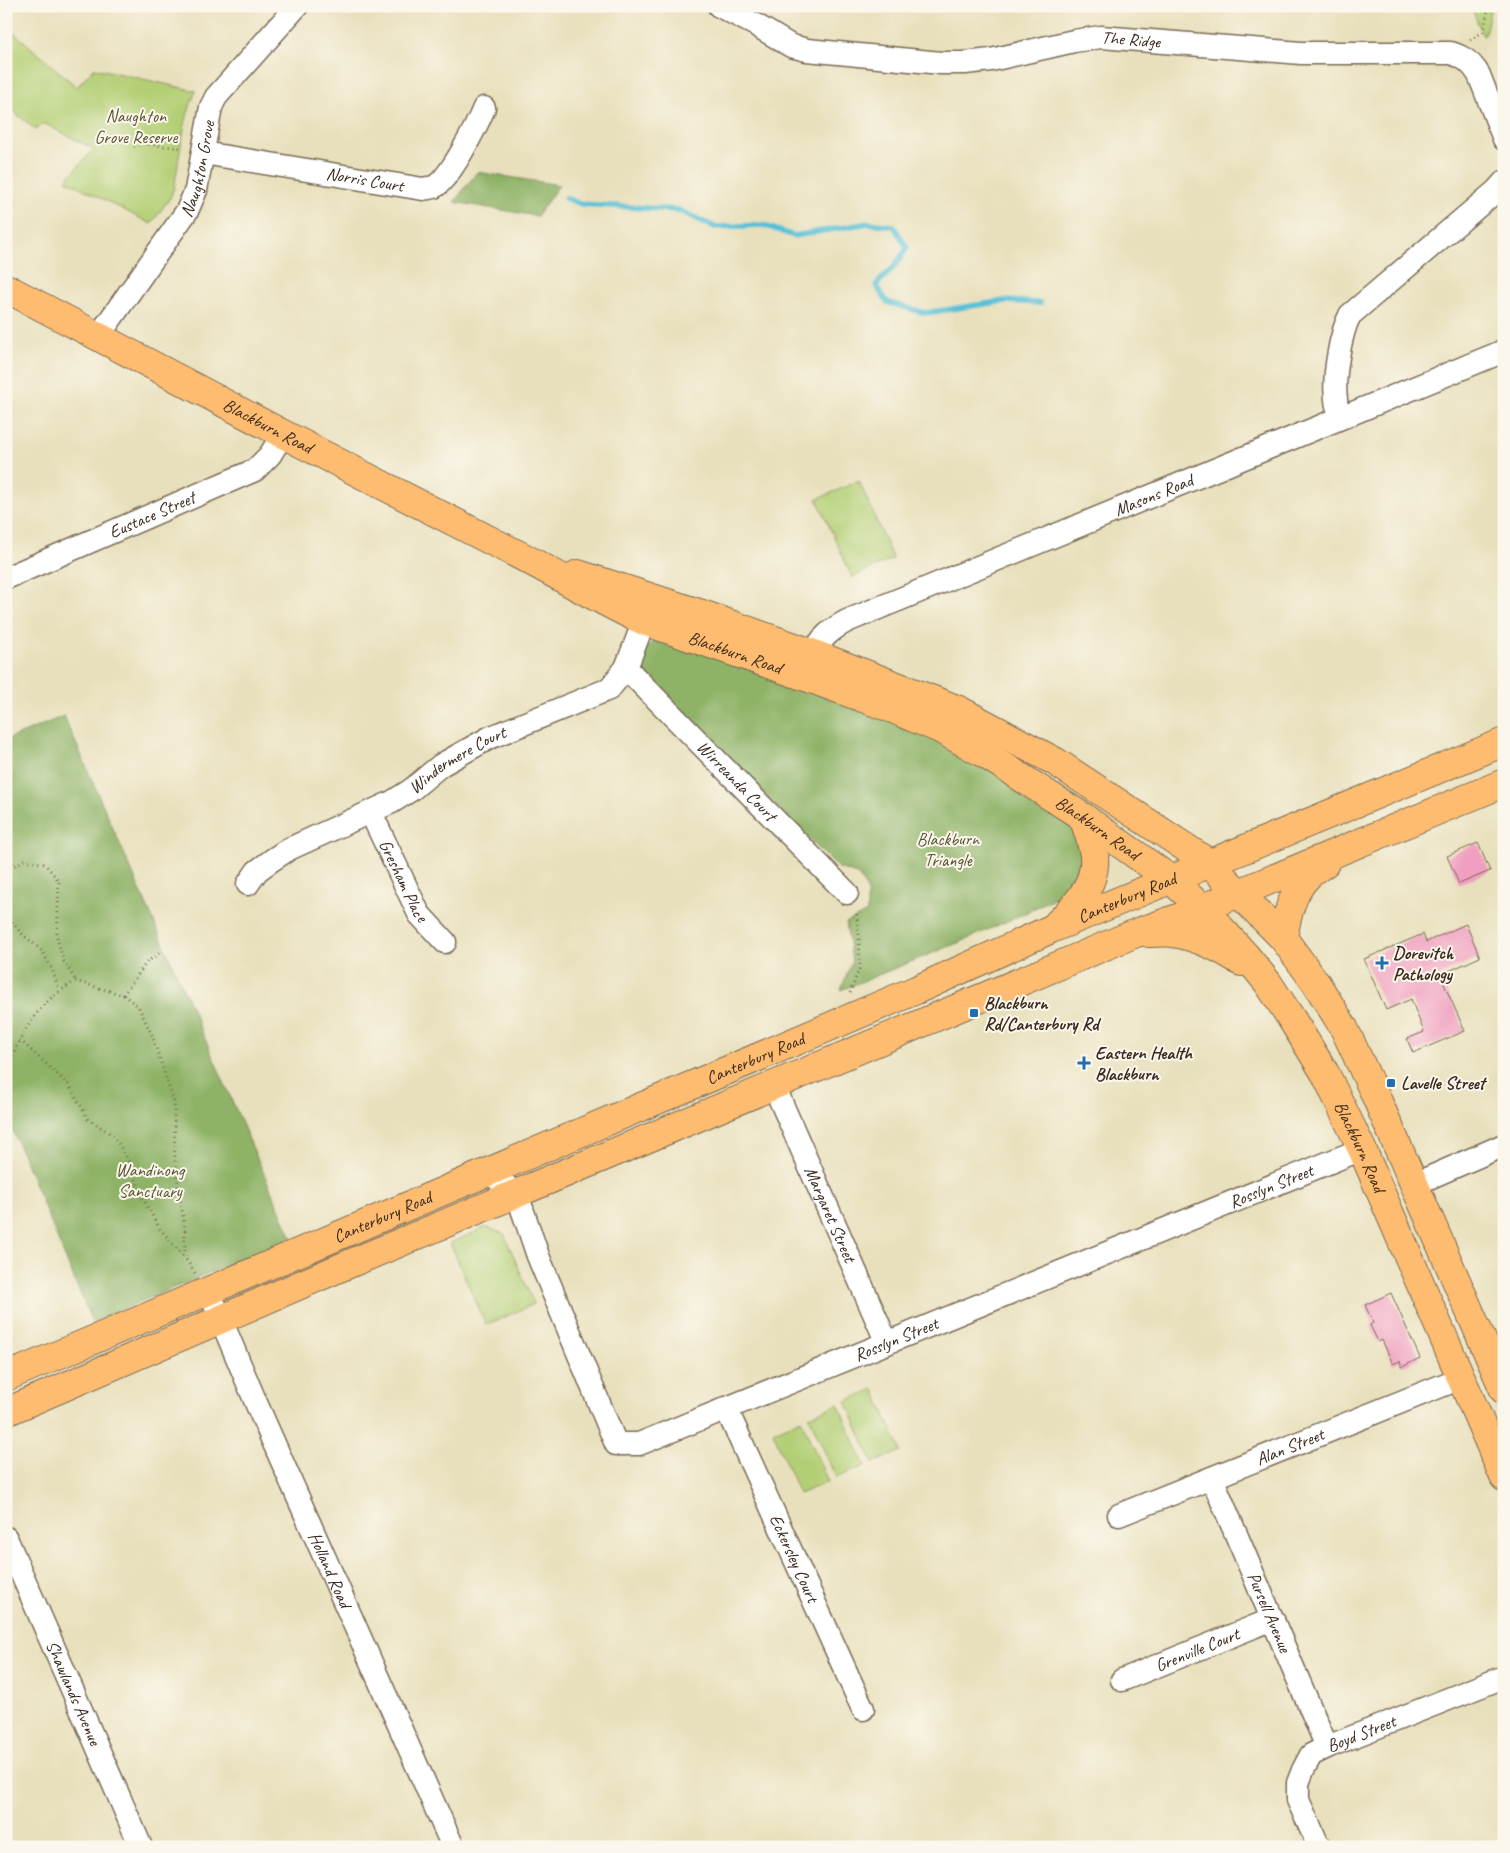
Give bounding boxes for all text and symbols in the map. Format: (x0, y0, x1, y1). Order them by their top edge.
street label: The Ridge (1101, 26, 1162, 53)
park label: Naughton Grove Reserve (95, 105, 179, 148)
street label: Naughton Grove (175, 118, 219, 220)
street label: Norris Court (325, 162, 407, 197)
street label: Blackburn Road (220, 394, 319, 460)
street label: Masons Road (1111, 468, 1199, 521)
street label: Eustace Street (105, 485, 201, 543)
street label: Blackburn Road (685, 626, 788, 680)
street label: Windermere Court (404, 721, 511, 798)
street label: Wirreanda Court (692, 736, 783, 828)
street label: Blackburn Road (1051, 791, 1146, 867)
park label: Blackburn Triangle (917, 828, 980, 871)
street label: Gresham Place (374, 836, 433, 928)
street label: Canterbury Road (1074, 867, 1182, 928)
place label: Dorevitch Pathology (1393, 942, 1454, 985)
marker: Dorevitch Pathology (1375, 956, 1389, 970)
place label: Blackburn Rd/Canterbury Rd (984, 992, 1101, 1035)
marker: Blackburn Rd/Canterbury Rd (968, 1007, 980, 1019)
street label: Canterbury Road (703, 1027, 810, 1089)
place label: Eastern Health Blackburn (1095, 1042, 1194, 1085)
marker: Eastern Health Blackburn (1077, 1056, 1091, 1070)
place label: Lavelle Street (1401, 1072, 1488, 1094)
marker: Lavelle Street (1385, 1077, 1397, 1089)
street label: Blackburn Road (1329, 1098, 1392, 1198)
street label: Rosslyn Street (1226, 1158, 1318, 1213)
park label: Wandinong Sanctuary (116, 1159, 186, 1202)
street label: Margaret Street (800, 1163, 862, 1267)
street label: Canterbury Road (330, 1185, 437, 1247)
street label: Rosslyn Street (851, 1311, 943, 1366)
street label: Alan Street (1253, 1422, 1329, 1470)
street label: Eckersley Court (765, 1511, 825, 1608)
street label: Holland Road (304, 1529, 358, 1614)
street label: Pursell Avenue (1243, 1569, 1297, 1657)
street label: Grenville Court (1152, 1622, 1244, 1677)
street label: Shawlands Avenue (41, 1637, 107, 1750)
street label: Boyd Street (1324, 1709, 1401, 1757)

